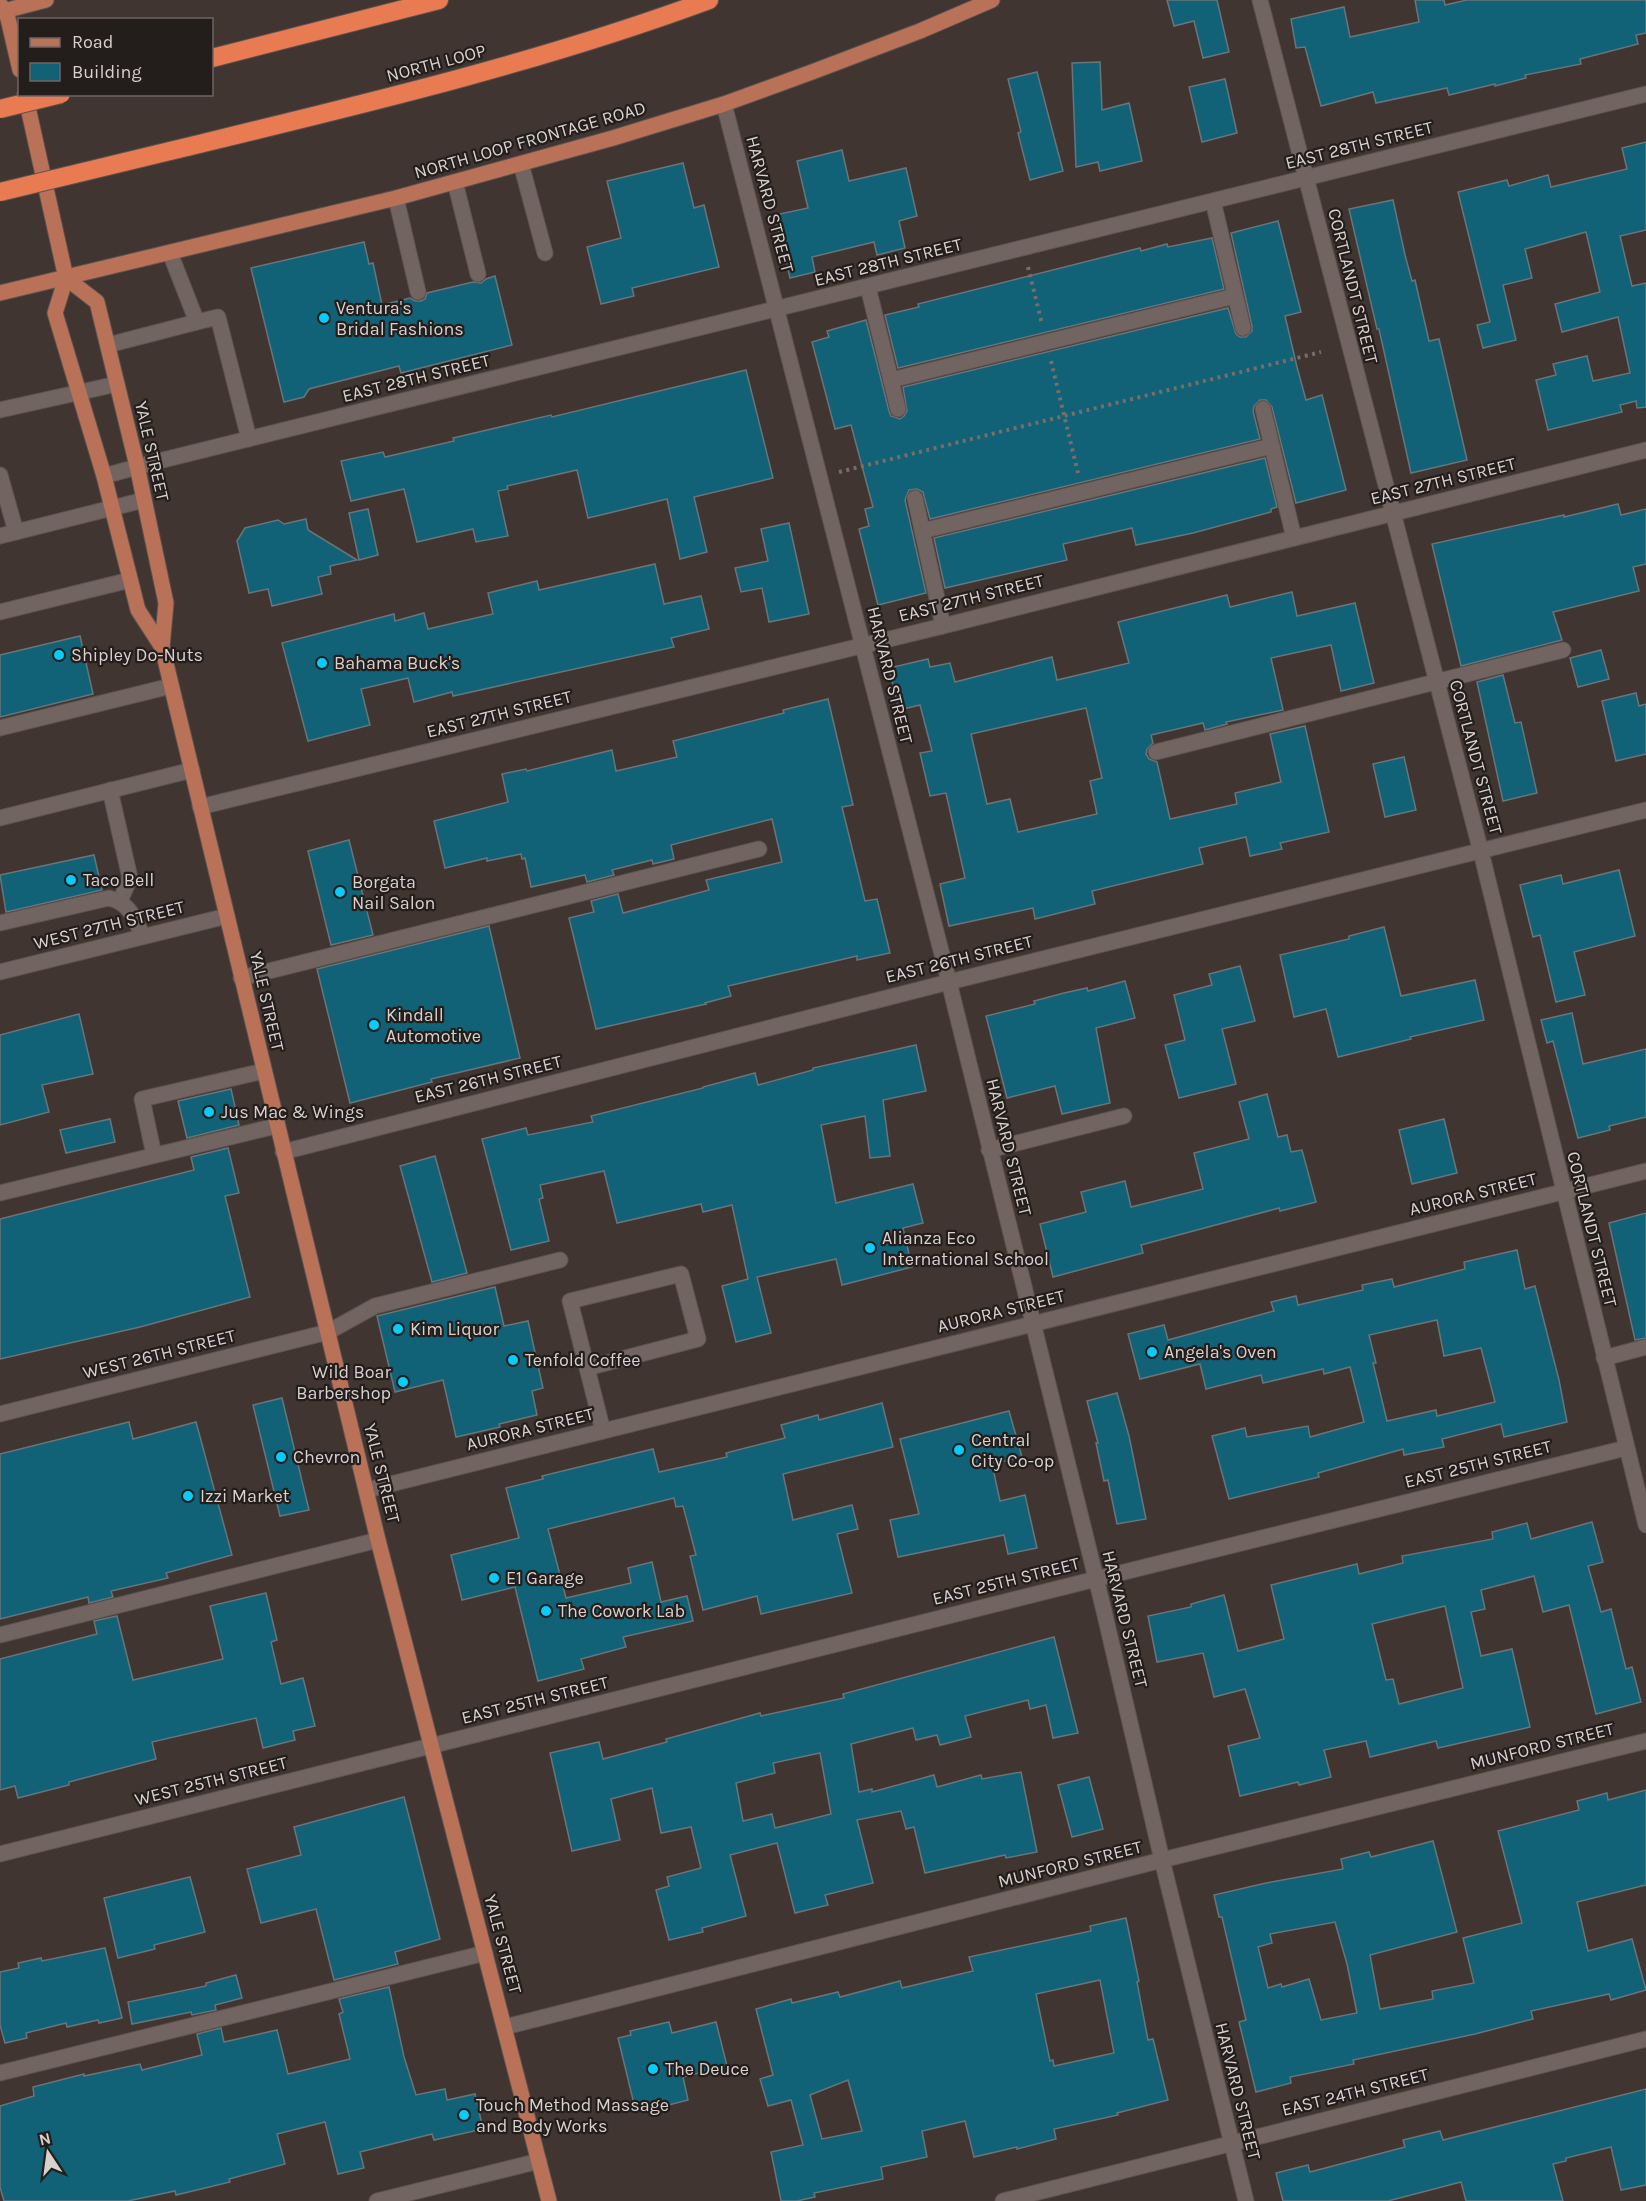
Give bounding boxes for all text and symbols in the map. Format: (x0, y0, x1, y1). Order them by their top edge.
legend (18, 18, 213, 96)
text: Road (72, 31, 113, 53)
street label: NORTH LOOP (384, 39, 488, 87)
text: Building (72, 61, 142, 83)
street label: NORTH LOOP FRONTAGE ROAD (412, 96, 648, 184)
street label: EAST 28TH STREET (1283, 116, 1435, 174)
street label: HARVARD STREET (741, 133, 799, 275)
street label: CORTLANDT STREET (1323, 206, 1383, 366)
street label: EAST 28TH STREET (812, 233, 964, 291)
place label: Ventura's Bridal Fashions (336, 297, 464, 340)
marker: Ventura's Bridal Fashions (317, 311, 331, 325)
street label: EAST 28TH STREET (340, 349, 492, 407)
street label: YALE STREET (130, 399, 174, 503)
street label: EAST 27TH STREET (1368, 452, 1518, 510)
street label: EAST 27TH STREET (896, 569, 1046, 627)
street label: HARVARD STREET (862, 604, 918, 746)
place label: Shipley Do-Nuts (71, 644, 203, 666)
marker: Shipley Do-Nuts (52, 648, 66, 662)
place label: Bahama Buck's (334, 652, 460, 674)
marker: Bahama Buck's (315, 656, 329, 670)
street label: CORTLANDT STREET (1445, 677, 1507, 837)
street label: EAST 27TH STREET (424, 685, 574, 743)
place label: Taco Bell (83, 869, 154, 891)
place label: Borgata Nail Salon (352, 871, 435, 914)
marker: Taco Bell (64, 873, 78, 887)
marker: Borgata Nail Salon (333, 885, 347, 899)
street label: WEST 27TH STREET (31, 896, 187, 954)
street label: EAST 26TH STREET (883, 930, 1035, 988)
street label: YALE STREET (245, 949, 289, 1053)
place label: Kindall Automotive (386, 1004, 481, 1047)
marker: Kindall Automotive (367, 1018, 381, 1032)
street label: EAST 26TH STREET (412, 1050, 564, 1108)
street label: HARVARD STREET (981, 1076, 1037, 1218)
place label: Jus Mac & Wings (221, 1101, 364, 1123)
marker: Jus Mac & Wings (202, 1105, 216, 1119)
street label: CORTLANDT STREET (1562, 1149, 1622, 1309)
street label: AURORA STREET (1407, 1168, 1539, 1220)
place label: Alianza Eco International School (882, 1227, 1049, 1270)
marker: Alianza Eco International School (863, 1241, 877, 1255)
street label: AURORA STREET (935, 1285, 1067, 1337)
place label: Kim Liquor (410, 1318, 499, 1340)
marker: Kim Liquor (391, 1322, 405, 1336)
street label: WEST 26TH STREET (80, 1324, 238, 1384)
place label: Angela's Oven (1164, 1341, 1277, 1363)
marker: Angela's Oven (1145, 1345, 1159, 1359)
place label: Tenfold Coffee (525, 1349, 640, 1371)
marker: Tenfold Coffee (506, 1353, 520, 1367)
place label: Wild Boar Barbershop (296, 1361, 391, 1404)
marker: Wild Boar Barbershop (396, 1375, 410, 1389)
street label: AURORA STREET (464, 1403, 596, 1455)
street label: YALE STREET (359, 1421, 405, 1525)
place label: Central City Co-op (971, 1429, 1054, 1472)
street label: EAST 25TH STREET (1402, 1435, 1554, 1493)
marker: Central City Co-op (952, 1443, 966, 1457)
place label: Chevron (293, 1446, 360, 1468)
marker: Chevron (274, 1450, 288, 1464)
place label: Izzi Market (200, 1485, 290, 1507)
marker: Izzi Market (181, 1489, 195, 1503)
street label: HARVARD STREET (1097, 1548, 1153, 1690)
street label: EAST 25TH STREET (930, 1552, 1082, 1610)
place label: E1 Garage (506, 1567, 584, 1589)
marker: E1 Garage (487, 1571, 501, 1585)
place label: The Cowork Lab (558, 1600, 685, 1622)
marker: The Cowork Lab (539, 1604, 553, 1618)
street label: EAST 25TH STREET (459, 1671, 611, 1729)
street label: MUNFORD STREET (1468, 1717, 1616, 1775)
street label: WEST 25TH STREET (132, 1751, 290, 1811)
street label: MUNFORD STREET (996, 1835, 1144, 1893)
street label: YALE STREET (479, 1892, 527, 1996)
street label: HARVARD STREET (1210, 2020, 1266, 2162)
place label: The Deuce (665, 2058, 749, 2080)
marker: The Deuce (646, 2062, 660, 2076)
street label: EAST 24TH STREET (1279, 2063, 1431, 2121)
place label: Touch Method Massage and Body Works (476, 2094, 669, 2137)
marker: Touch Method Massage and Body Works (457, 2108, 471, 2122)
north arrow (18, 2123, 78, 2183)
text: N (37, 2128, 52, 2149)

